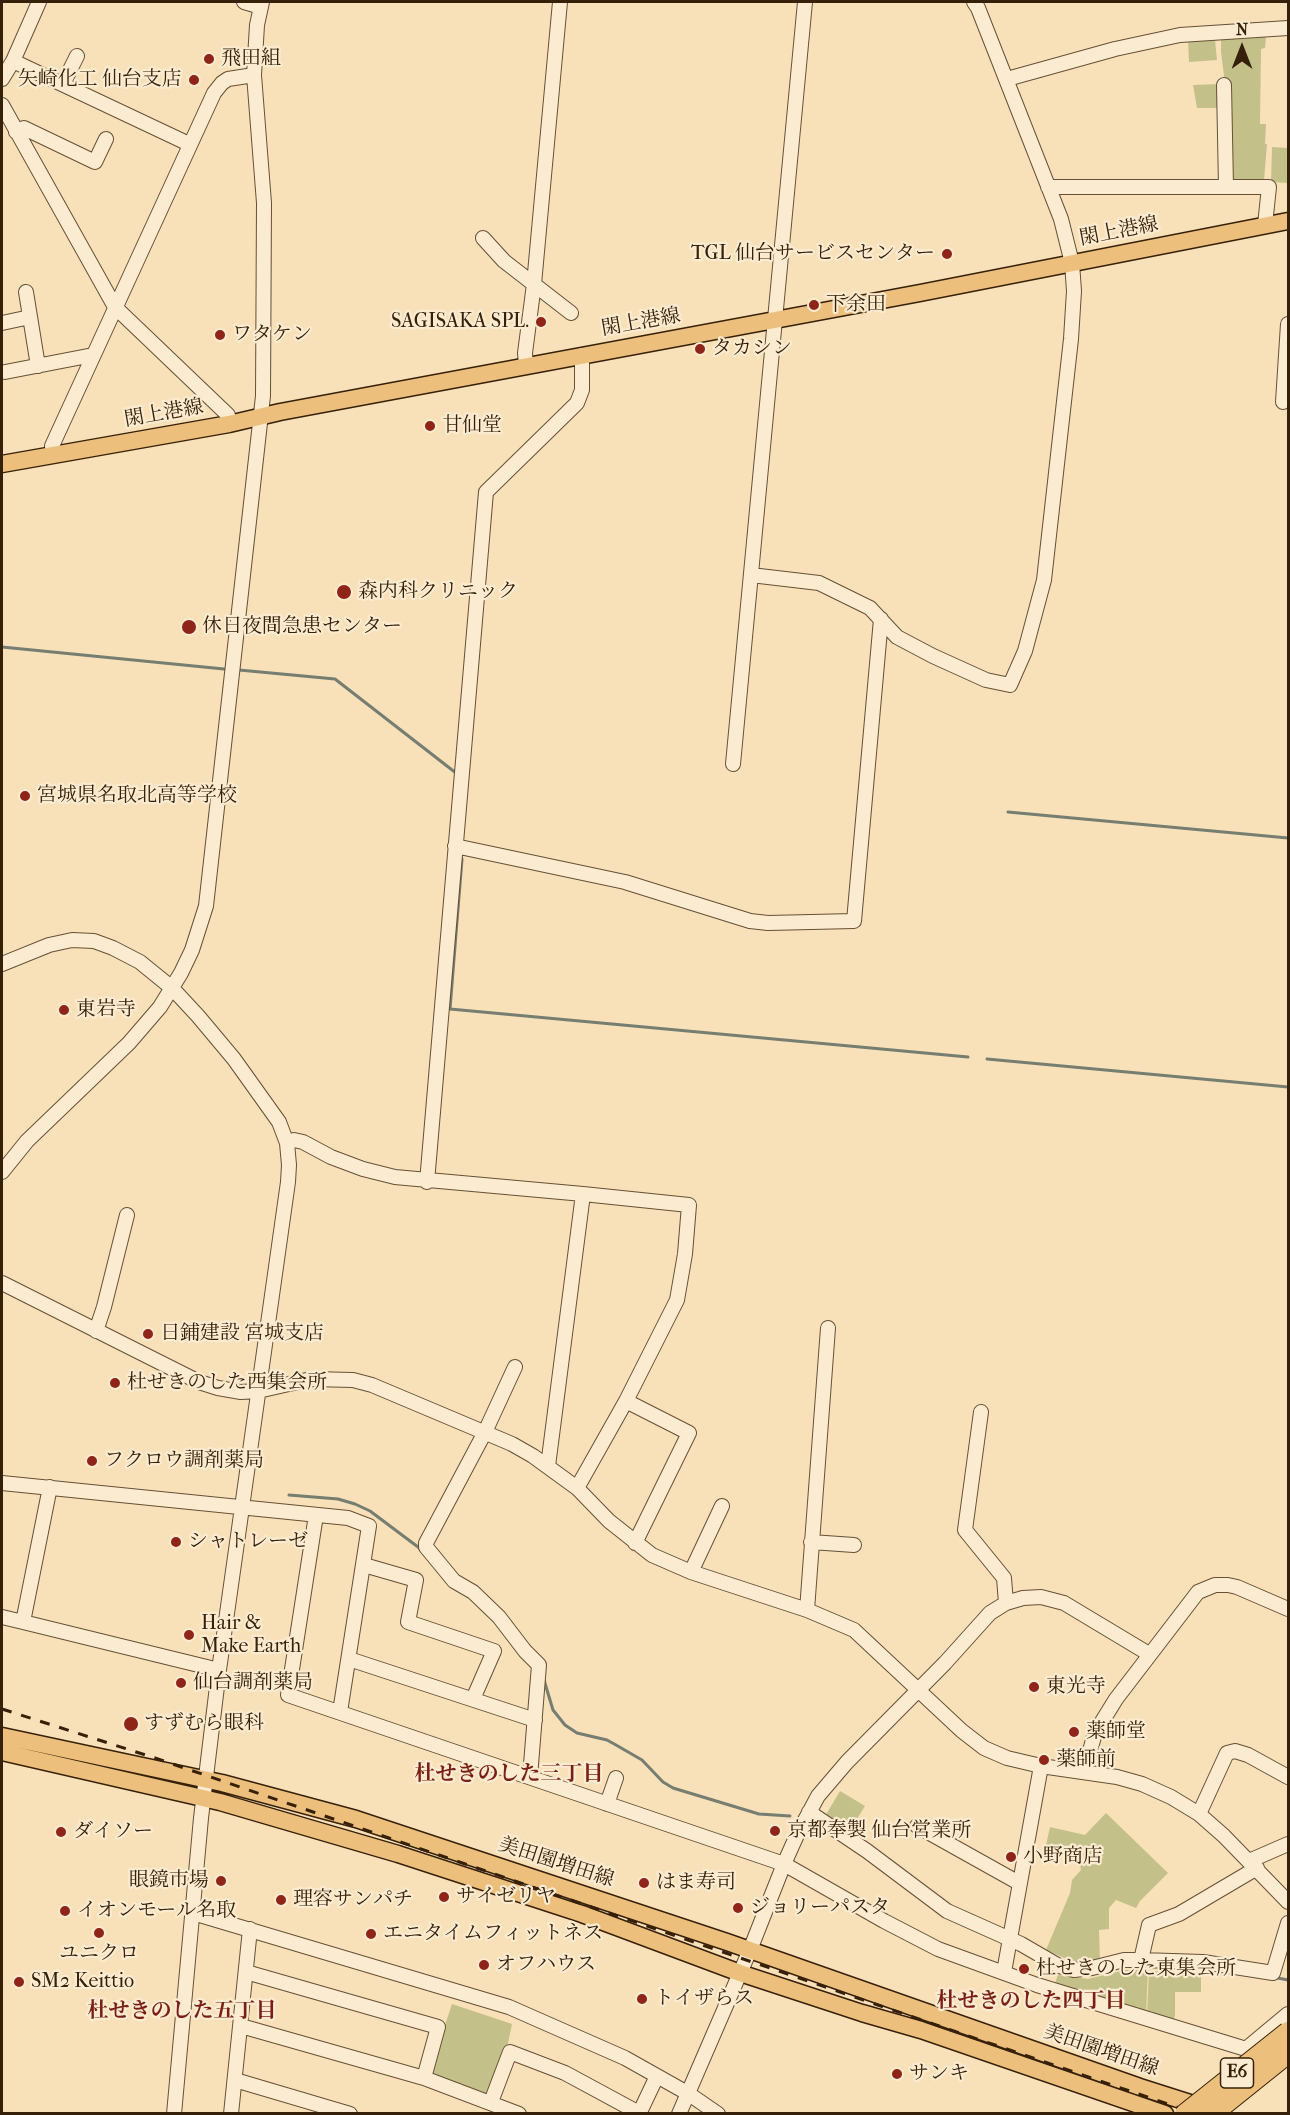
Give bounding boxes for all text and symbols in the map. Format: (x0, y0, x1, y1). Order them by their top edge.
north arrow (1212, 18, 1272, 78)
text: N (1236, 20, 1248, 39)
place label: 飛田組 (221, 47, 281, 71)
marker: 飛田組 (202, 52, 216, 66)
place label: 矢崎化工 仙台支店 (18, 68, 182, 92)
marker: 矢崎化工 仙台支店 (187, 73, 201, 87)
street label: 閖上港線 (1077, 213, 1161, 251)
place label: TGL 仙台サービスセンター (691, 242, 935, 266)
marker: TGL 仙台サービスセンター (940, 247, 954, 261)
place label: 下余田 (826, 293, 886, 317)
marker: 下余田 (807, 298, 821, 312)
street label: 閖上港線 (600, 304, 682, 342)
place label: SAGISAKA SPL. (391, 310, 529, 334)
marker: SAGISAKA SPL. (534, 315, 548, 329)
place label: ワタケン (232, 323, 312, 347)
marker: ワタケン (213, 328, 227, 342)
place label: タカシン (712, 337, 792, 361)
marker: タカシン (693, 342, 707, 356)
street label: 閖上港線 (123, 395, 205, 433)
place label: 甘仙堂 (442, 414, 502, 438)
marker: 甘仙堂 (423, 419, 437, 433)
place label: 森内科クリニック (358, 580, 518, 604)
marker: 森内科クリニック (335, 583, 353, 601)
place label: 休日夜間急患センター (202, 615, 402, 639)
marker: 休日夜間急患センター (180, 618, 198, 636)
place label: 宮城県名取北高等学校 (37, 784, 237, 808)
marker: 宮城県名取北高等学校 (18, 789, 32, 803)
place label: 東岩寺 (76, 998, 136, 1022)
marker: 東岩寺 (57, 1003, 71, 1017)
place label: 日鋪建設 宮城支店 (160, 1322, 324, 1346)
marker: 日鋪建設 宮城支店 (141, 1327, 155, 1341)
place label: 杜せきのした西集会所 (127, 1371, 327, 1395)
marker: 杜せきのした西集会所 (108, 1376, 122, 1390)
place label: フクロウ調剤薬局 (104, 1449, 264, 1473)
marker: フクロウ調剤薬局 (85, 1454, 99, 1468)
place label: シャトレーゼ (188, 1530, 308, 1554)
marker: シャトレーゼ (169, 1535, 183, 1549)
place label: Hair & Make Earth (201, 1612, 301, 1659)
marker: Hair & Make Earth (182, 1628, 196, 1642)
place label: 仙台調剤薬局 (193, 1671, 313, 1695)
place label: 東光寺 (1046, 1675, 1106, 1699)
marker: 仙台調剤薬局 (174, 1676, 188, 1690)
marker: 東光寺 (1027, 1680, 1041, 1694)
place label: すずむら眼科 (144, 1712, 264, 1736)
marker: すずむら眼科 (122, 1715, 140, 1733)
place label: 薬師堂 (1086, 1720, 1146, 1744)
marker: 薬師堂 (1067, 1725, 1081, 1739)
place label: 薬師前 (1056, 1748, 1116, 1772)
marker: 薬師前 (1037, 1753, 1051, 1767)
district label: 杜せきのした三丁目 (415, 1762, 603, 1788)
place label: 京都奉製 仙台営業所 (787, 1819, 971, 1843)
place label: ダイソー (73, 1820, 153, 1844)
marker: 京都奉製 仙台営業所 (768, 1824, 782, 1838)
marker: ダイソー (54, 1825, 68, 1839)
street label: 美田園増田線 (495, 1833, 617, 1893)
place label: 小野商店 (1023, 1845, 1103, 1869)
marker: 小野商店 (1004, 1850, 1018, 1864)
place label: 眼鏡市場 (129, 1869, 209, 1893)
place label: はま寿司 (656, 1871, 736, 1895)
marker: 眼鏡市場 (214, 1874, 228, 1888)
marker: はま寿司 (637, 1876, 651, 1890)
place label: サイゼリヤ (456, 1885, 556, 1909)
place label: 理容サンパチ (293, 1888, 413, 1912)
marker: サイゼリヤ (437, 1890, 451, 1904)
marker: 理容サンパチ (274, 1893, 288, 1907)
place label: ジョリーパスタ (750, 1896, 890, 1920)
place label: イオンモール名取 (77, 1899, 236, 1923)
marker: ジョリーパスタ (731, 1901, 745, 1915)
marker: イオンモール名取 (58, 1904, 72, 1918)
place label: エニタイムフィットネス (383, 1922, 603, 1946)
marker: ユニクロ (92, 1926, 106, 1940)
marker: エニタイムフィットネス (364, 1927, 378, 1941)
place label: ユニクロ (59, 1942, 139, 1966)
place label: オフハウス (496, 1953, 596, 1977)
place label: 杜せきのした東集会所 (1036, 1957, 1236, 1981)
marker: オフハウス (477, 1958, 491, 1972)
marker: 杜せきのした東集会所 (1017, 1962, 1031, 1976)
place label: SM2 Keittio (31, 1970, 134, 1994)
marker: SM2 Keittio (12, 1975, 26, 1989)
place label: トイザらス (654, 1987, 754, 2011)
district label: 杜せきのした四丁目 (937, 1989, 1125, 2015)
marker: トイザらス (635, 1992, 649, 2006)
district label: 杜せきのした五丁目 (88, 1999, 276, 2025)
street label: 美田園増田線 (1040, 2020, 1162, 2082)
road number: E6 (1220, 2058, 1254, 2088)
place label: サンキ (909, 2062, 969, 2086)
marker: サンキ (890, 2067, 904, 2081)

